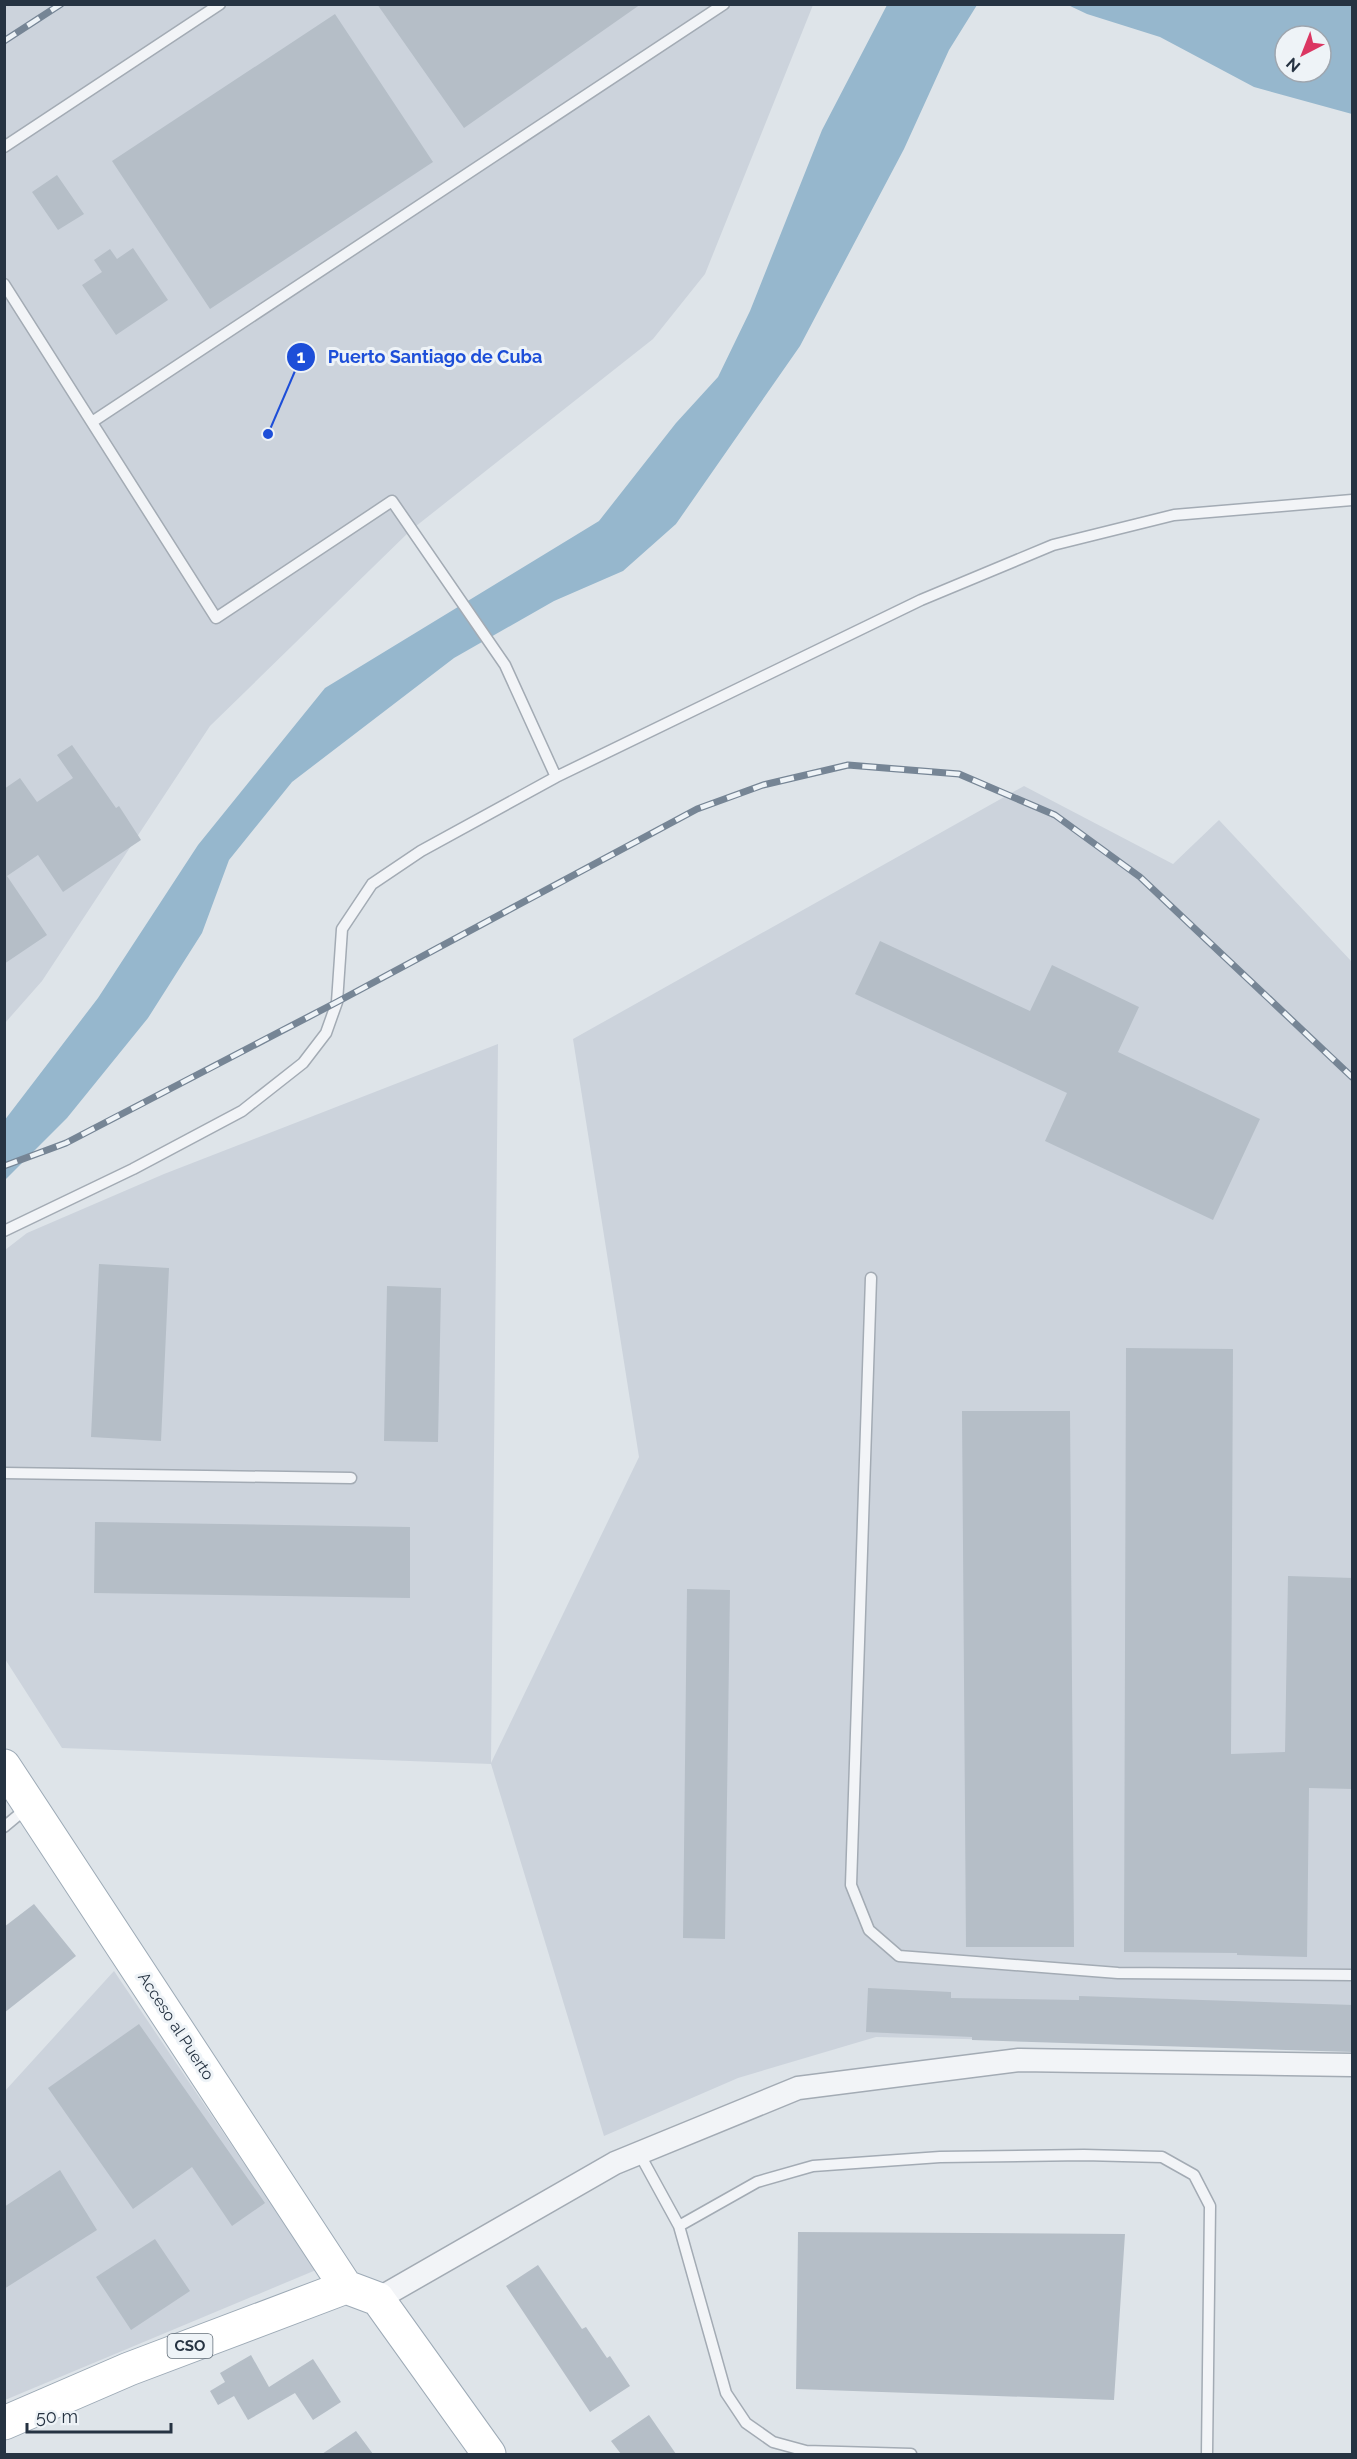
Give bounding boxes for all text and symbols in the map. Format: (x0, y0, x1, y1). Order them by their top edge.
north arrow (1273, 24, 1333, 84)
text: N (1282, 54, 1304, 76)
callout: Puerto Santiago de Cuba (286, 339, 554, 375)
text: 1 (297, 346, 306, 367)
text: Puerto Santiago de Cuba (328, 346, 542, 367)
street label: Acceso al Puerto (134, 1969, 218, 2083)
road number: CSO (168, 2334, 213, 2358)
scale bar (27, 2396, 171, 2434)
text: 50 m (36, 2406, 78, 2427)

